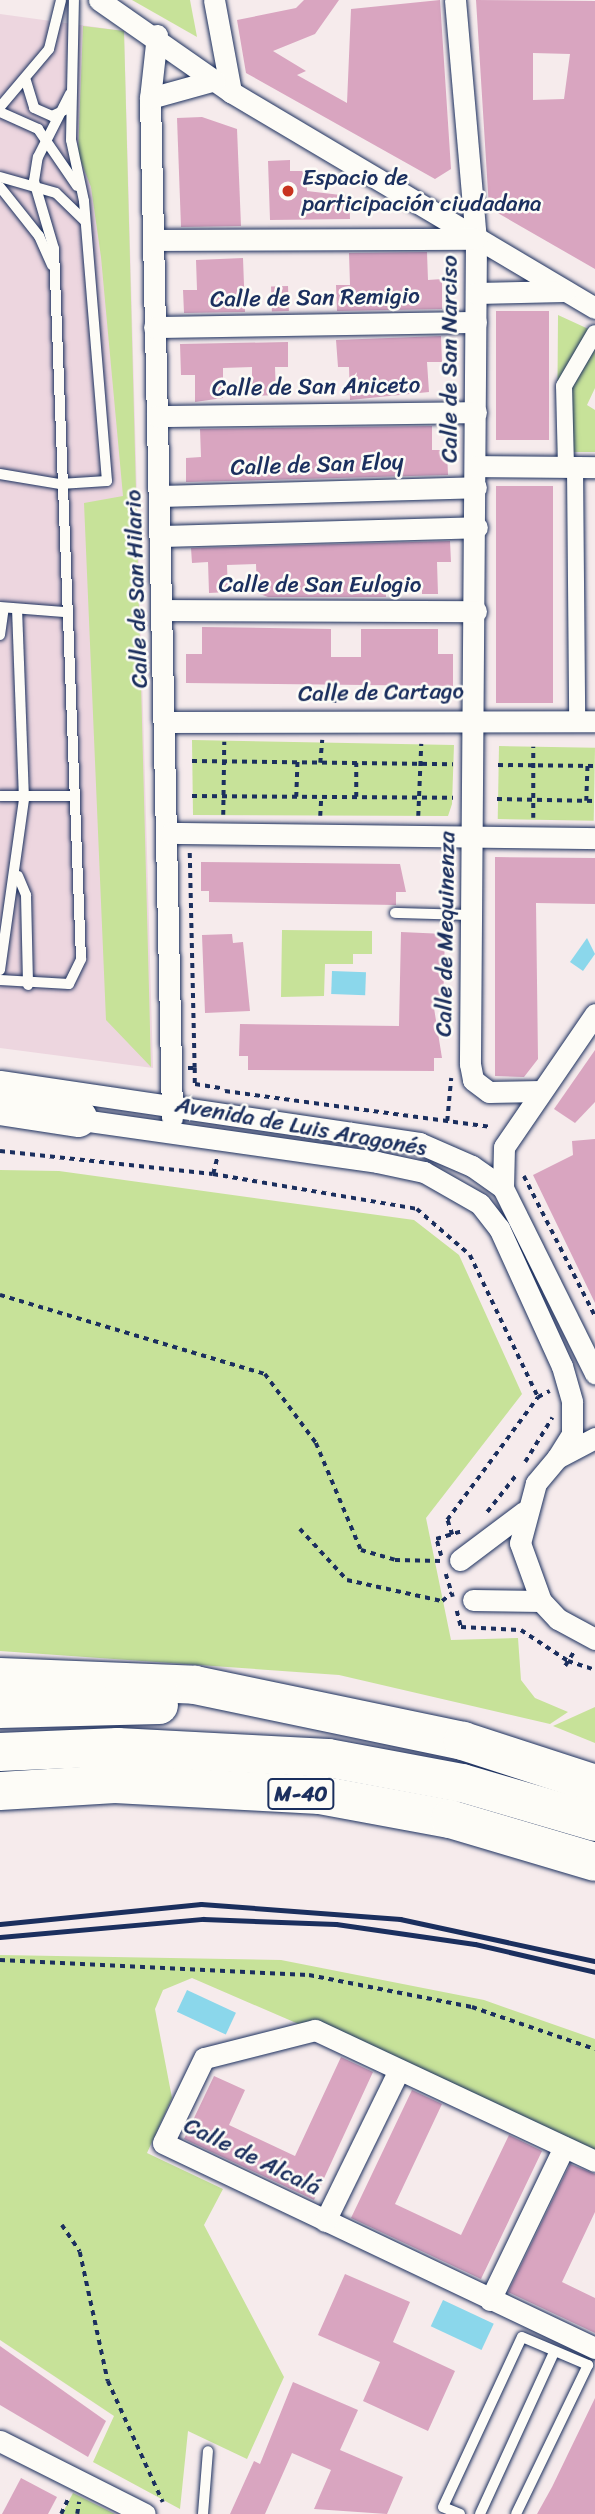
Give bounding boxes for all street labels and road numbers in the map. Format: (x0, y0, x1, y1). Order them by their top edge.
street label: Calle de San Narciso (436, 256, 464, 462)
street label: Calle de San Remigio (210, 282, 420, 314)
street label: Calle de San Aniceto (211, 371, 421, 403)
street label: Calle de San Eloy (230, 448, 404, 482)
street label: Calle de San Hilario (120, 489, 154, 689)
street label: Calle de San Eulogio (218, 571, 422, 599)
street label: Calle de Cartago (297, 678, 465, 708)
street label: Calle de Mequinenza (430, 831, 462, 1037)
street label: Avenida de Luis Aragonés (173, 1091, 429, 1163)
road number: M-40 (266, 1776, 336, 1812)
street label: Calle de Alcalá (179, 2112, 325, 2202)

